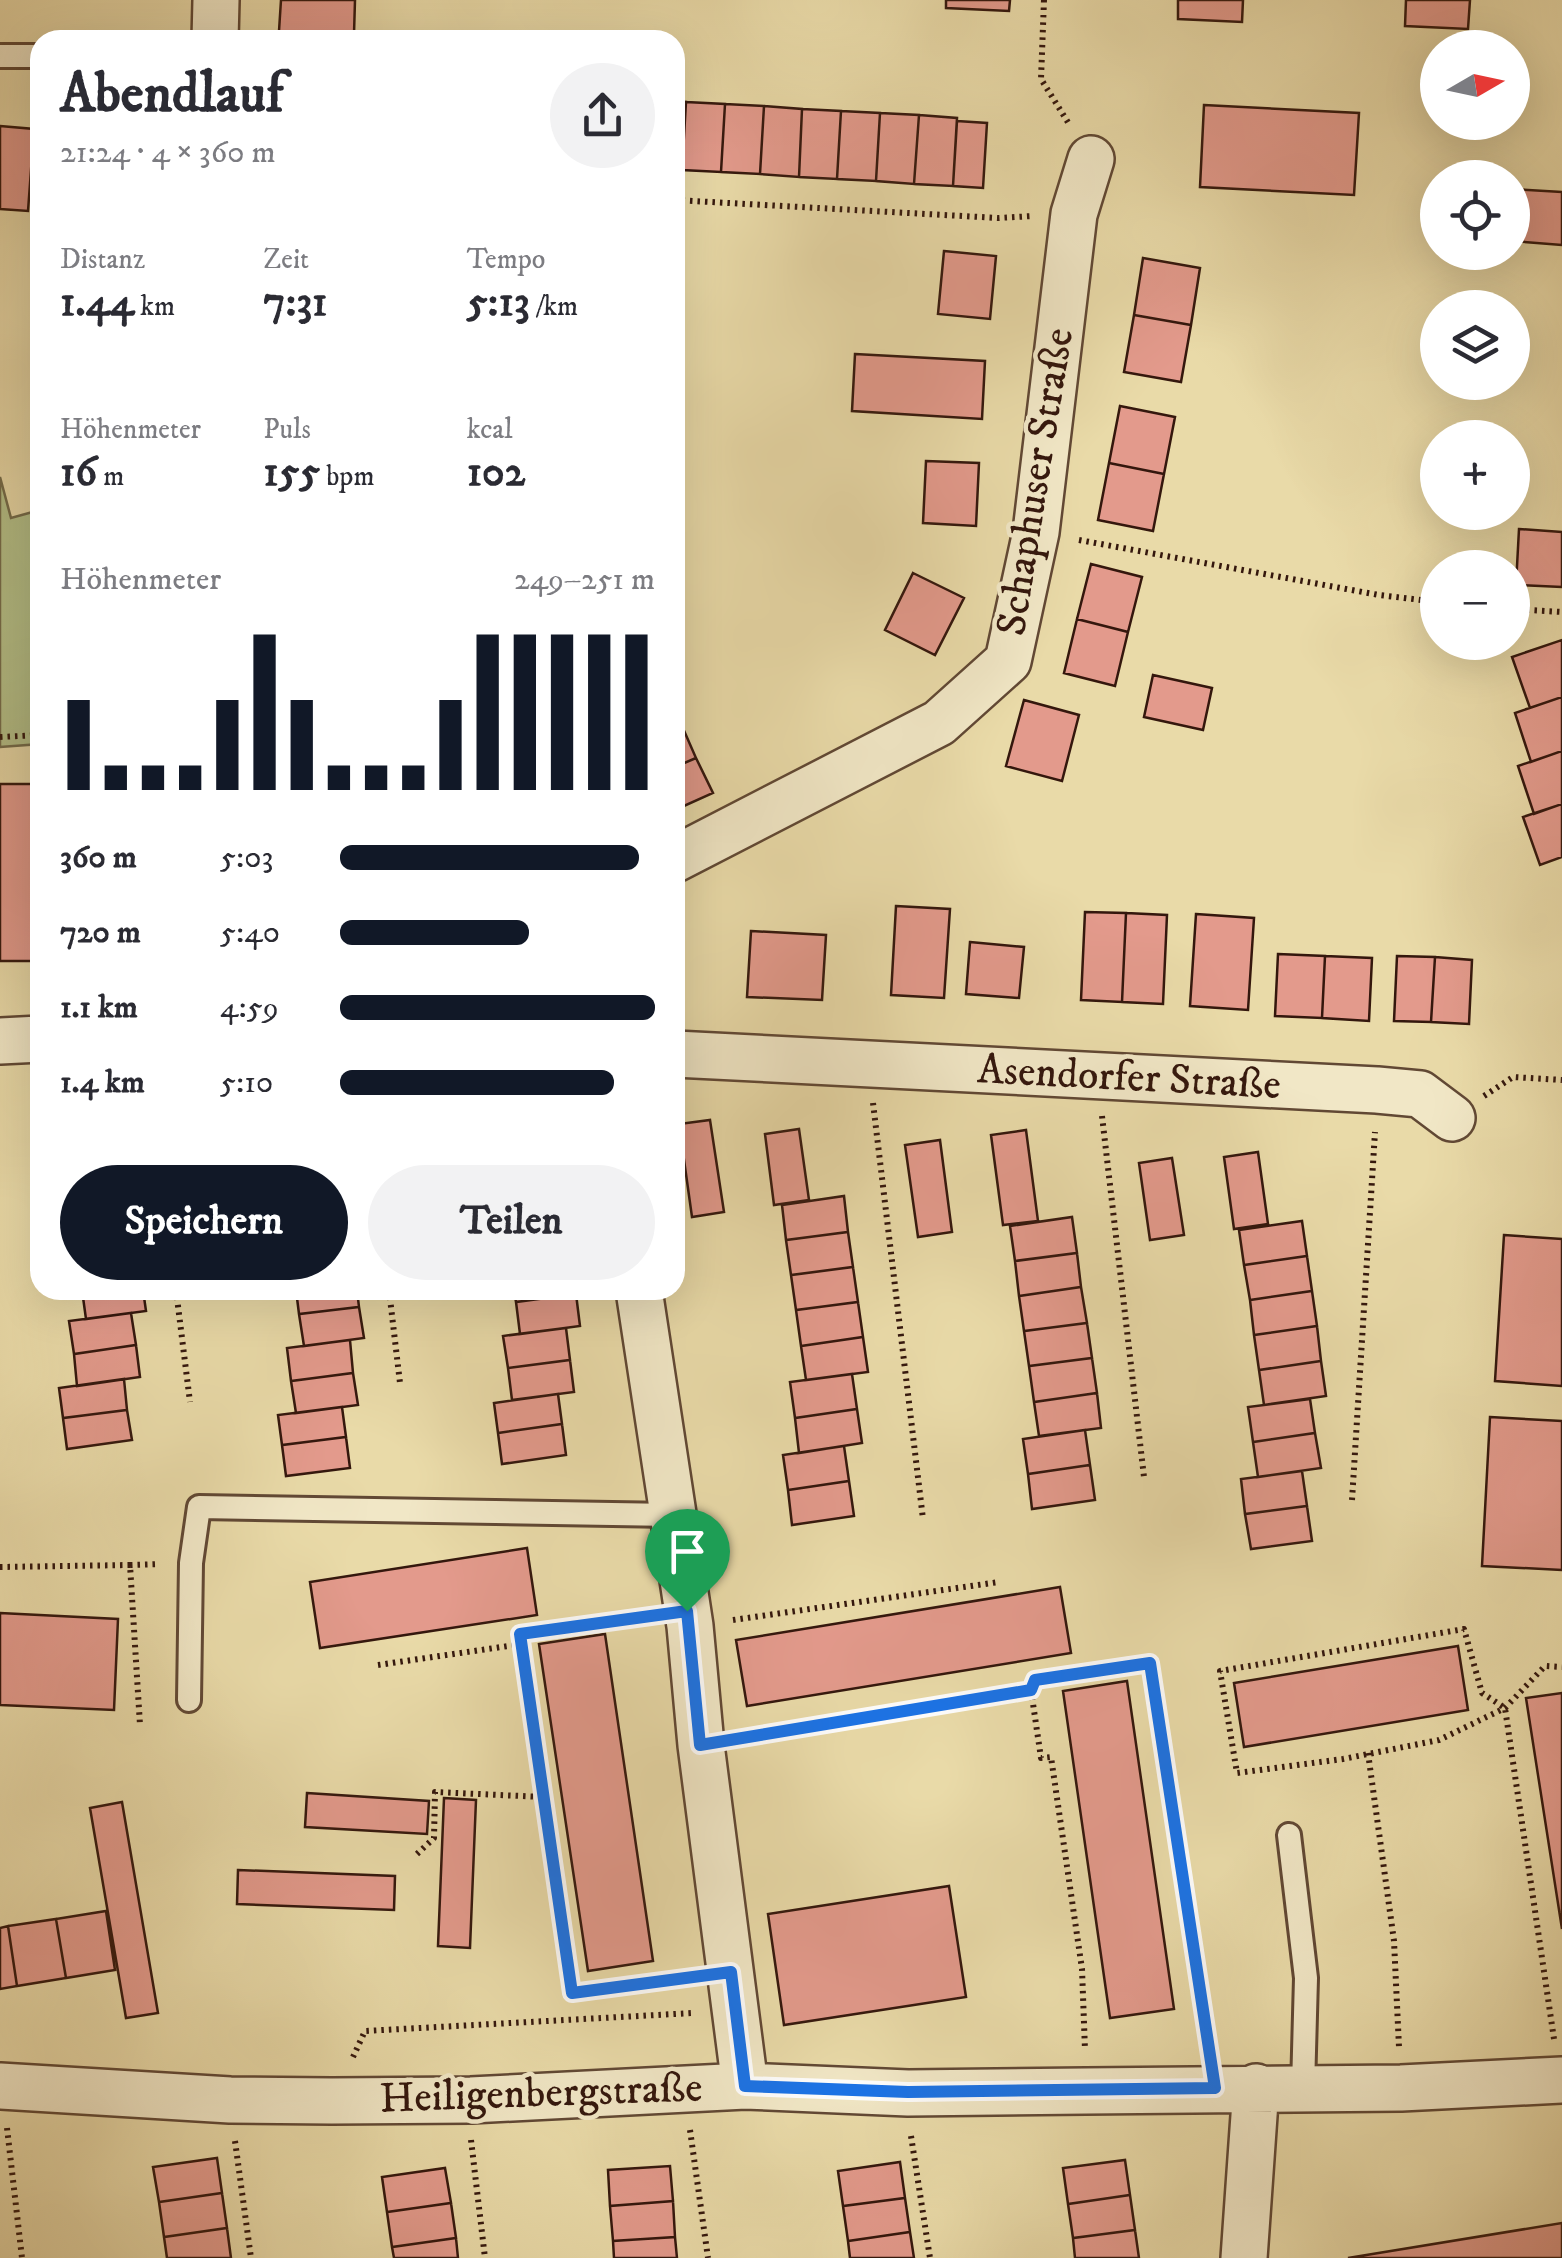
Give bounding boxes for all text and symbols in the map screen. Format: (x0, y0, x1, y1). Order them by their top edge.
north arrow (1420, 30, 1530, 140)
map controls (1420, 30, 1530, 660)
text: Abendlauf (60, 61, 284, 130)
button: share (550, 63, 655, 168)
text: 21:24 · 4 × 360 m (60, 133, 275, 173)
button: locate (1420, 160, 1530, 270)
text: Distanz (60, 242, 145, 277)
text: Zeit (263, 242, 309, 277)
text: Tempo (467, 242, 545, 277)
text: 1.44 (60, 277, 134, 329)
text: 7:31 (263, 277, 328, 329)
text: 5:13 (467, 277, 530, 329)
text: km (134, 289, 175, 324)
text: /km (530, 289, 578, 324)
button: layers (1420, 290, 1530, 400)
street label: Schaphuser Straße (986, 324, 1086, 640)
text: Höhenmeter (60, 412, 201, 447)
text: Puls (263, 412, 311, 447)
text: kcal (467, 412, 513, 447)
button: + (1420, 420, 1530, 530)
text: 16 (60, 447, 97, 499)
text: 155 (263, 447, 320, 499)
text: 102 (467, 447, 525, 499)
text: m (97, 459, 124, 494)
text: bpm (320, 459, 374, 494)
button: − (1420, 550, 1530, 660)
text: Höhenmeter (60, 560, 221, 600)
text: 249–251 m (514, 560, 655, 600)
text: 360 m (60, 838, 137, 878)
text: 5:03 (220, 838, 273, 878)
text: 720 m (60, 913, 141, 953)
text: 5:40 (220, 913, 280, 953)
text: 1.1 km (60, 988, 138, 1028)
text: 4:59 (220, 988, 279, 1028)
street label: Asendorfer Straße (976, 1044, 1282, 1112)
text: 1.4 km (60, 1063, 145, 1103)
text: 5:10 (220, 1063, 273, 1103)
button: Speichern (60, 1165, 348, 1280)
button: Teilen (368, 1165, 655, 1280)
pin (645, 1509, 730, 1612)
icon: arrive (660, 1524, 715, 1579)
street label: Heiligenbergstraße (379, 2062, 703, 2126)

